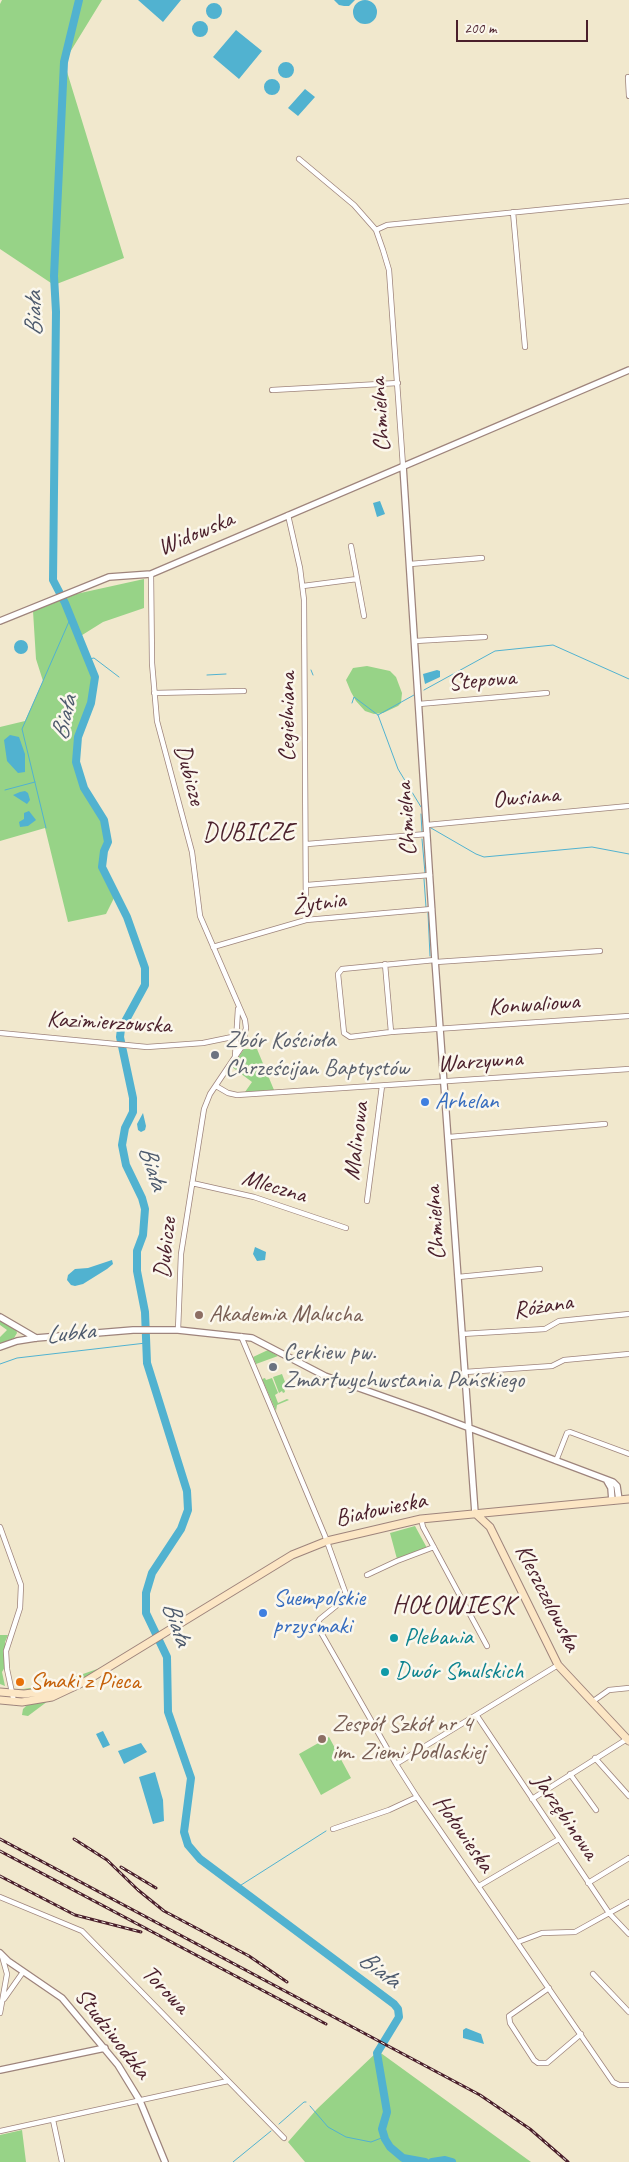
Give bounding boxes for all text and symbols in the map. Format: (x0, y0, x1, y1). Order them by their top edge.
scale bar (459, 10, 592, 42)
text: 200 m (464, 19, 496, 38)
water label: Biała (19, 292, 49, 336)
street label: Chmielna (364, 377, 398, 453)
street label: Widowska (154, 505, 238, 563)
street label: Stepowa (447, 664, 517, 698)
street label: Cegielniana (274, 672, 302, 762)
water label: Biała (45, 693, 85, 743)
street label: Dubicze (167, 742, 211, 808)
street label: Chmielna (390, 781, 424, 857)
street label: Owsiana (491, 781, 561, 815)
district label: DUBICZE (201, 818, 297, 848)
street label: Żytnia (290, 886, 348, 922)
street label: Konwaliowa (488, 987, 580, 1023)
street label: Kazimierzowska (46, 1005, 172, 1041)
place label: Zbór Kościoła Chrześcijan Baptystów (225, 1027, 409, 1083)
street label: Warzywna (437, 1045, 523, 1079)
marker: Zbór Kościoła Chrześcijan Baptystów (209, 1049, 221, 1061)
place label: Arhelan (435, 1088, 499, 1116)
marker: Arhelan (419, 1096, 431, 1108)
street label: Malinowa (338, 1100, 376, 1182)
water label: Biała (131, 1142, 173, 1194)
street label: Mleczna (238, 1164, 310, 1210)
street label: Chmielna (419, 1185, 453, 1261)
street label: Dubicze (148, 1216, 184, 1280)
street label: Różana (511, 1288, 575, 1326)
place label: Akademia Malucha (209, 1301, 362, 1329)
marker: Akademia Malucha (193, 1309, 205, 1321)
water label: Lubka (44, 1317, 96, 1351)
place label: Cerkiew pw. Zmartwychwstania Pańskiego (283, 1339, 524, 1395)
marker: Cerkiew pw. Zmartwychwstania Pańskiego (267, 1361, 279, 1373)
street label: Białowieska (333, 1486, 429, 1534)
street label: Kleszczelowska (508, 1540, 586, 1656)
place label: Suempolskie przysmaki (273, 1585, 365, 1641)
district label: HOŁOWIESK (391, 1591, 517, 1621)
water label: Biała (155, 1598, 197, 1650)
marker: Suempolskie przysmaki (257, 1607, 269, 1619)
place label: Plebania (404, 1624, 473, 1652)
marker: Plebania (388, 1632, 400, 1644)
place label: Dwór Smulskich (395, 1658, 523, 1686)
marker: Dwór Smulskich (379, 1666, 391, 1678)
place label: Smaki z Pieca (30, 1668, 140, 1696)
marker: Smaki z Pieca (14, 1676, 26, 1688)
place label: Zespół Szkół nr 4 im. Ziemi Podlaskiej (332, 1711, 485, 1767)
marker: Zespół Szkół nr 4 im. Ziemi Podlaskiej (316, 1733, 328, 1745)
street label: Jarzębinowa (526, 1768, 604, 1866)
street label: Hołowieska (426, 1790, 500, 1878)
water label: Biała (352, 1945, 406, 1995)
street label: Torowa (135, 1960, 195, 2020)
street label: Studziwodzka (68, 1983, 156, 2085)

